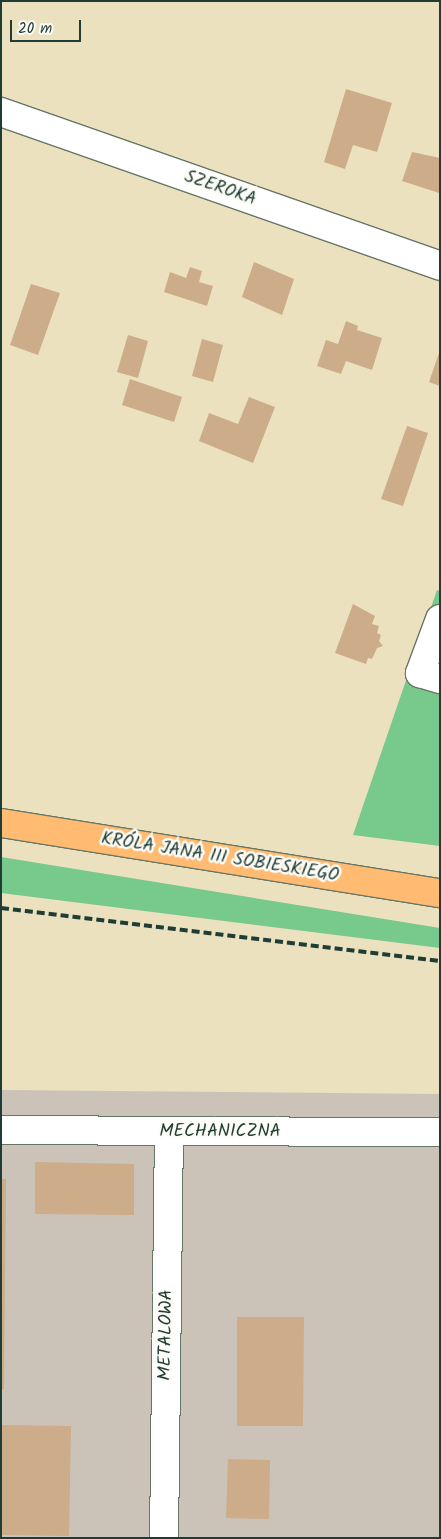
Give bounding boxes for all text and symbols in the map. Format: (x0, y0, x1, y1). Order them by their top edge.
scale bar (12, 10, 84, 42)
text: 20 m (18, 17, 52, 41)
street label: SZEROKA (181, 167, 259, 211)
street label: KRÓLA JANA III SOBIESKIEGO (100, 829, 340, 887)
street label: MECHANICZNA (159, 1121, 281, 1143)
street label: METALOWA (155, 1289, 179, 1381)

